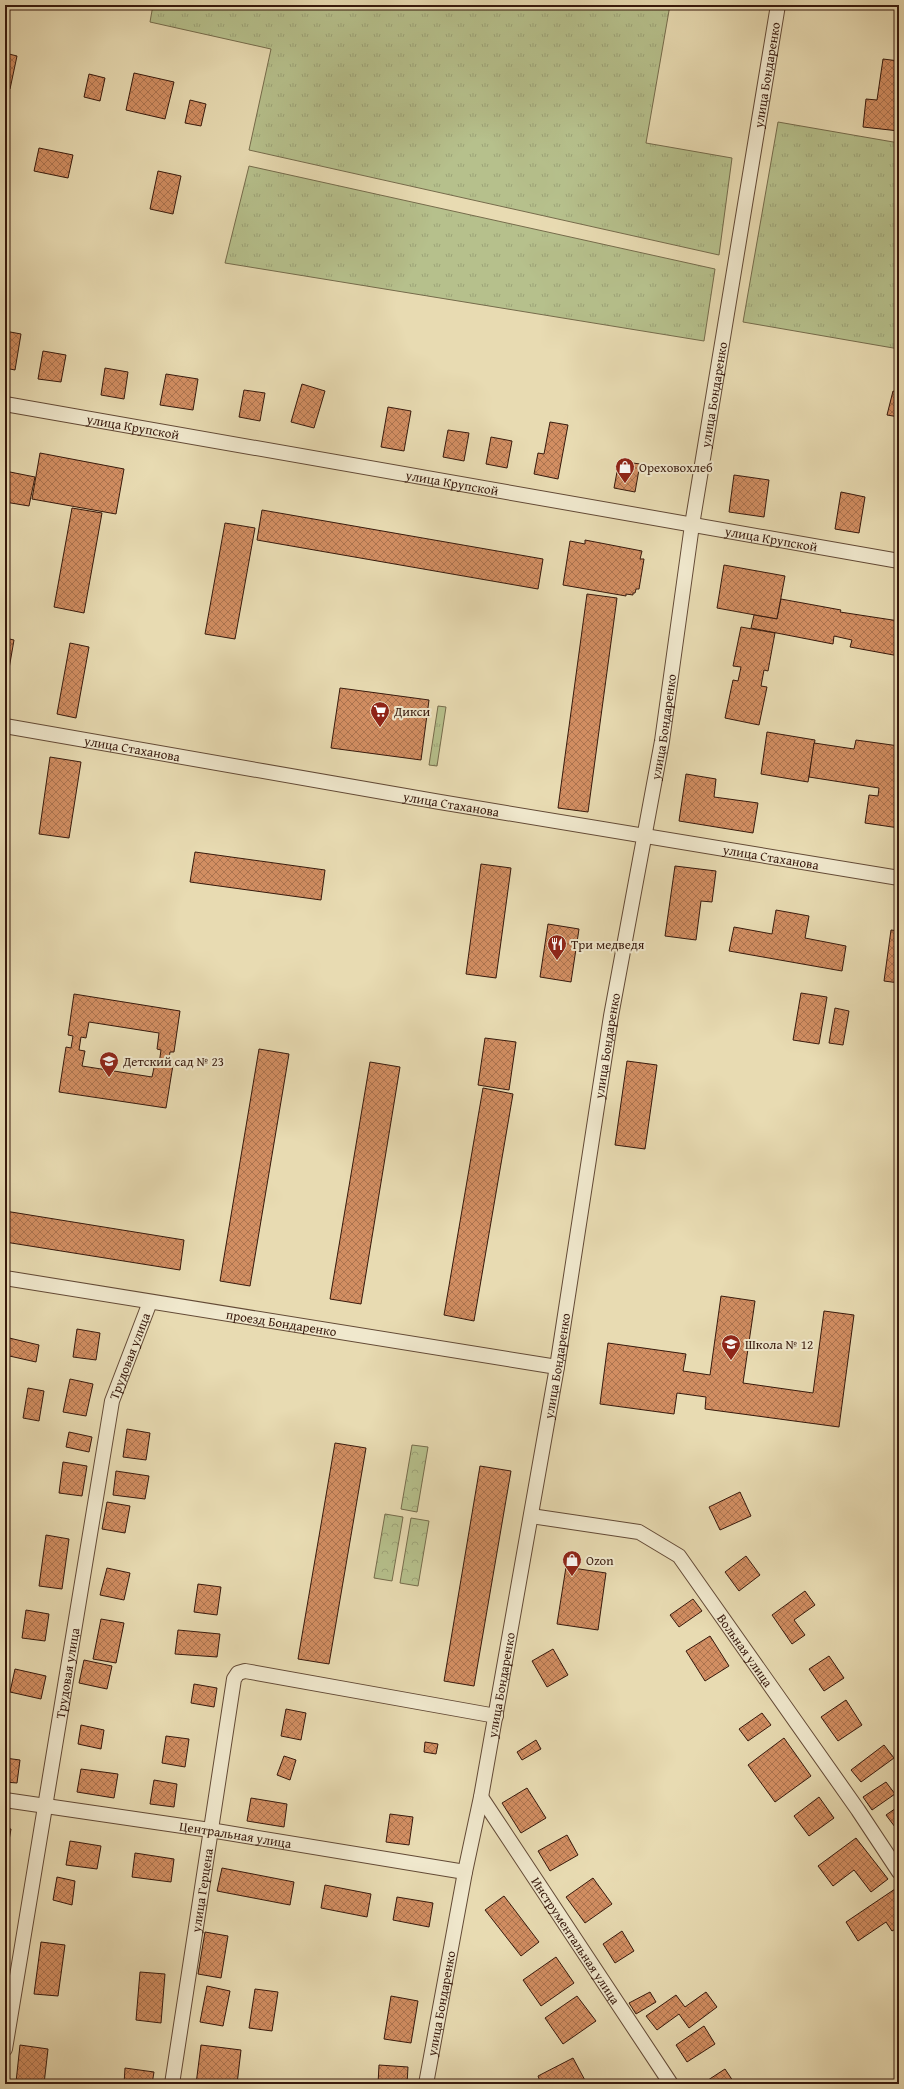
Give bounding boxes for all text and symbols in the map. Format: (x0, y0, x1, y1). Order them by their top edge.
street label: улица Бондаренко (748, 20, 785, 130)
street label: улица Бондаренко (695, 340, 732, 450)
street label: улица Крупской (84, 409, 181, 444)
shop icon: Ореховохлеб (614, 456, 636, 484)
place label: Ореховохлеб (639, 458, 713, 477)
street label: улица Крупской (403, 465, 500, 500)
street label: улица Крупской (722, 521, 819, 556)
street label: улица Бондаренко (645, 672, 681, 782)
supermarket icon: Дикси (369, 700, 391, 728)
place label: Дикси (393, 702, 431, 721)
street label: улица Стаханова (82, 730, 182, 766)
street label: улица Стаханова (401, 786, 502, 821)
street label: улица Стаханова (720, 839, 821, 874)
restaurant icon: Три медведя (546, 933, 568, 961)
place label: Три медведя (571, 935, 645, 954)
street label: улица Бондаренко (589, 991, 625, 1101)
school or university icon: Детский сад № 23 (98, 1050, 120, 1078)
place label: Детский сад № 23 (122, 1052, 224, 1071)
street label: проезд Бондаренко (225, 1304, 338, 1341)
street label: Трудовая улица (104, 1309, 155, 1402)
street label: улица Бондаренко (538, 1311, 575, 1421)
school or university icon: Школа № 12 (720, 1333, 742, 1361)
place label: Школа № 12 (745, 1335, 813, 1354)
shop icon: Ozon (561, 1549, 583, 1577)
place label: Ozon (586, 1551, 614, 1570)
street label: Вольная улица (713, 1610, 778, 1691)
street label: Трудовая улица (50, 1625, 84, 1720)
street label: улица Бондаренко (482, 1630, 520, 1740)
street label: Центральная улица (178, 1816, 294, 1853)
street label: улица Герцена (186, 1846, 218, 1935)
street label: Инструментальная улица (527, 1873, 625, 2008)
street label: улица Бондаренко (422, 1949, 460, 2059)

